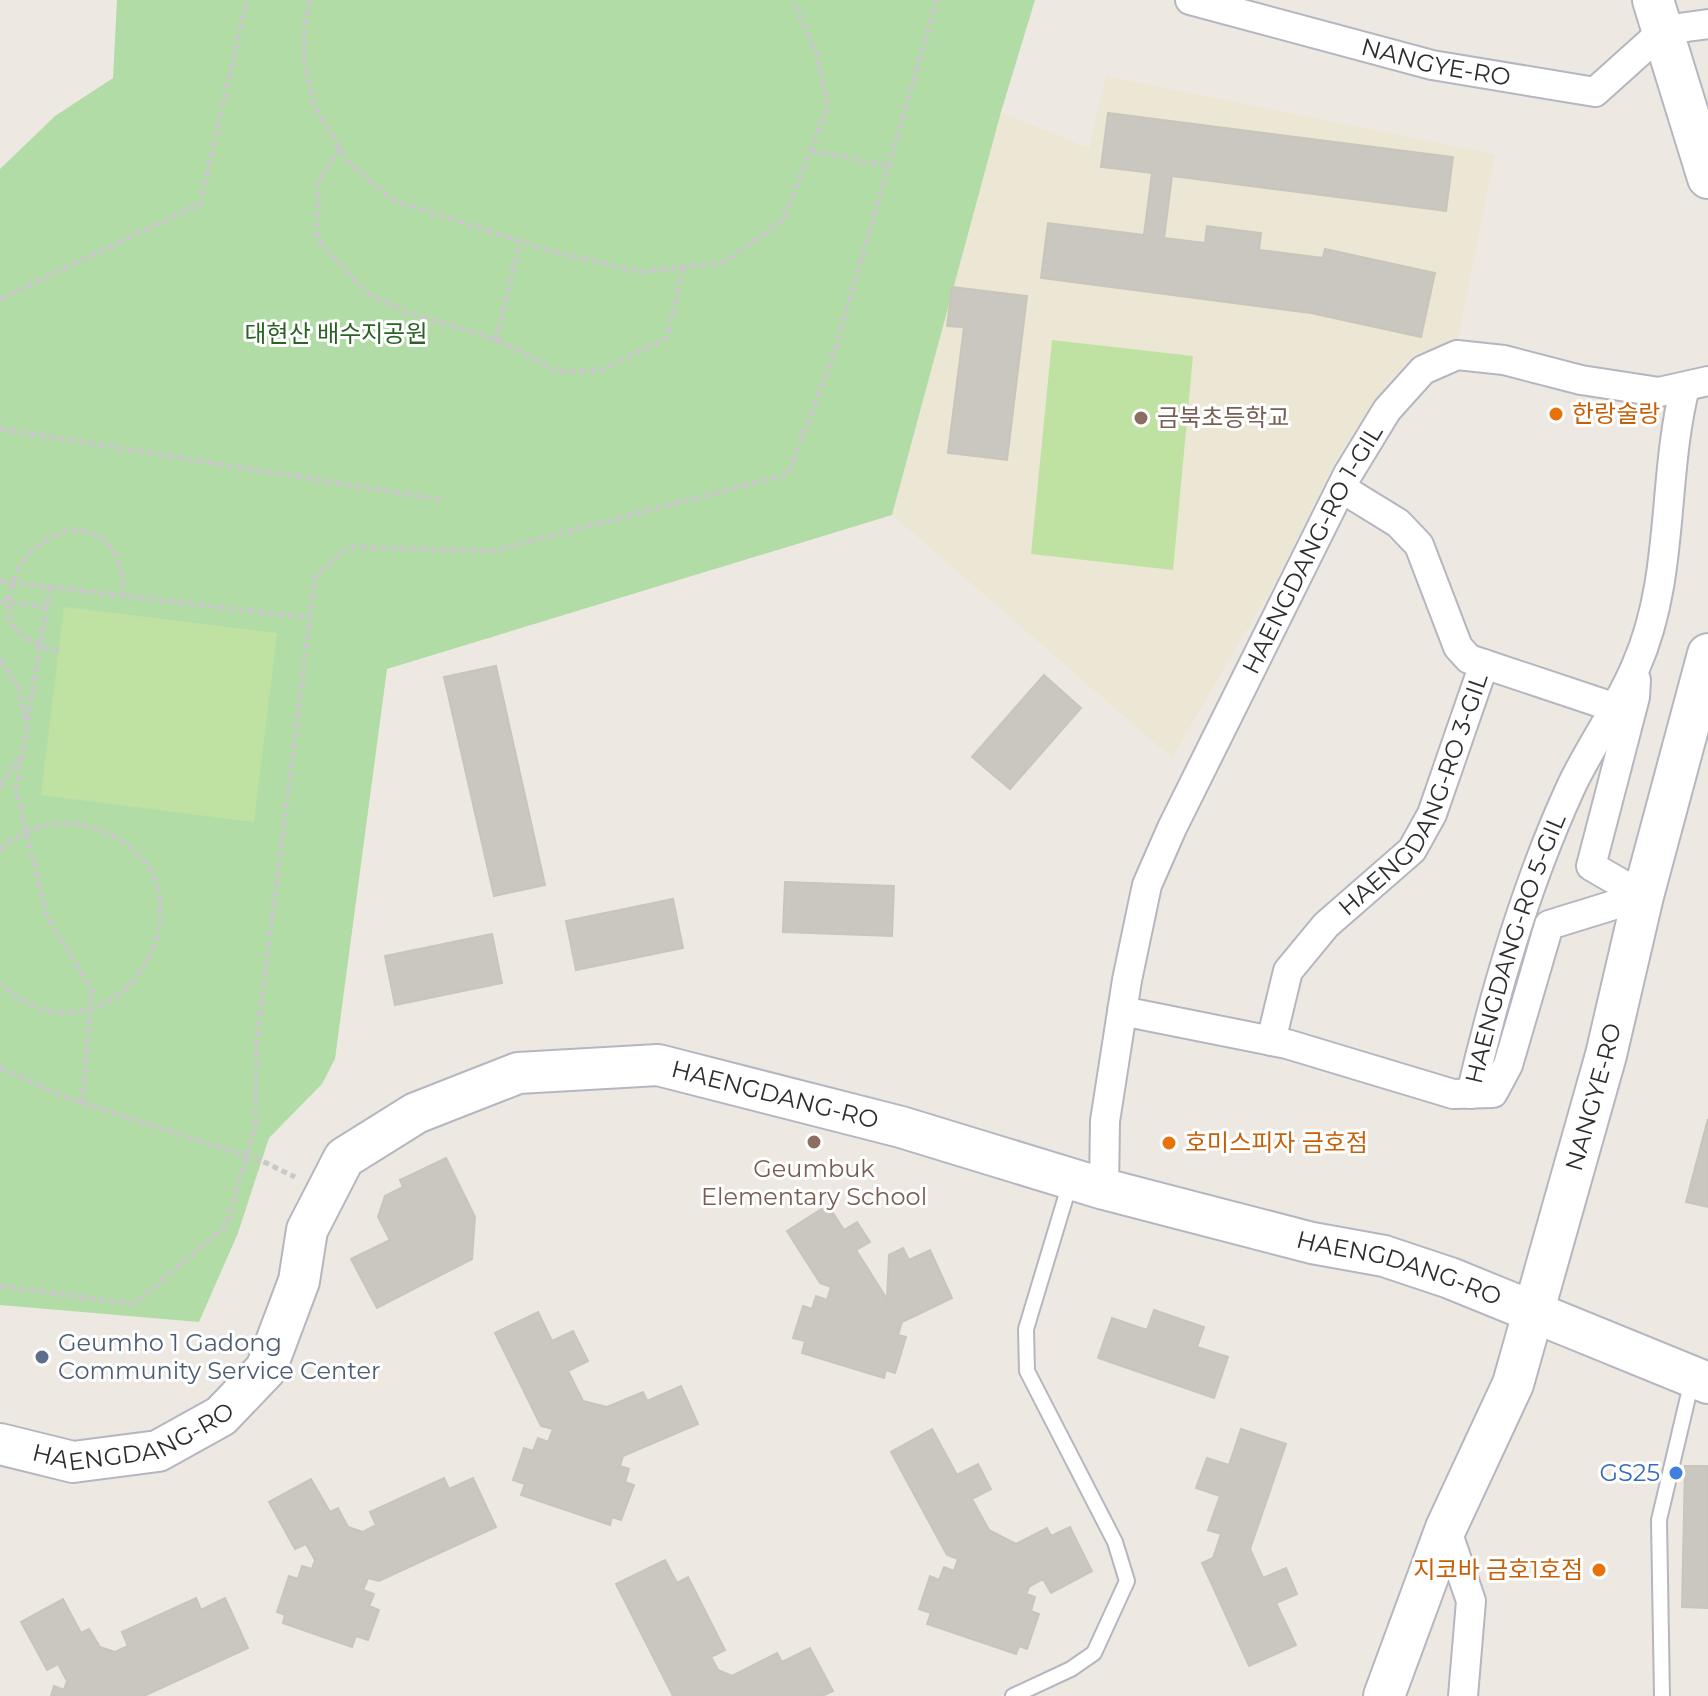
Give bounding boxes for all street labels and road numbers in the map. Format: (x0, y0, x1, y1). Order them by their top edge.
street label: NANGYE-RO (1358, 32, 1513, 92)
street label: HAENGDANG-RO 1-GIL (1236, 419, 1389, 679)
street label: HAENGDANG-RO 3-GIL (1332, 669, 1494, 921)
street label: HAENGDANG-RO 5-GIL (1459, 809, 1571, 1087)
street label: NANGYE-RO (1559, 1020, 1627, 1174)
street label: HAENGDANG-RO (669, 1054, 882, 1135)
street label: HAENGDANG-RO (1294, 1225, 1506, 1311)
street label: HAENGDANG-RO (29, 1396, 240, 1476)

